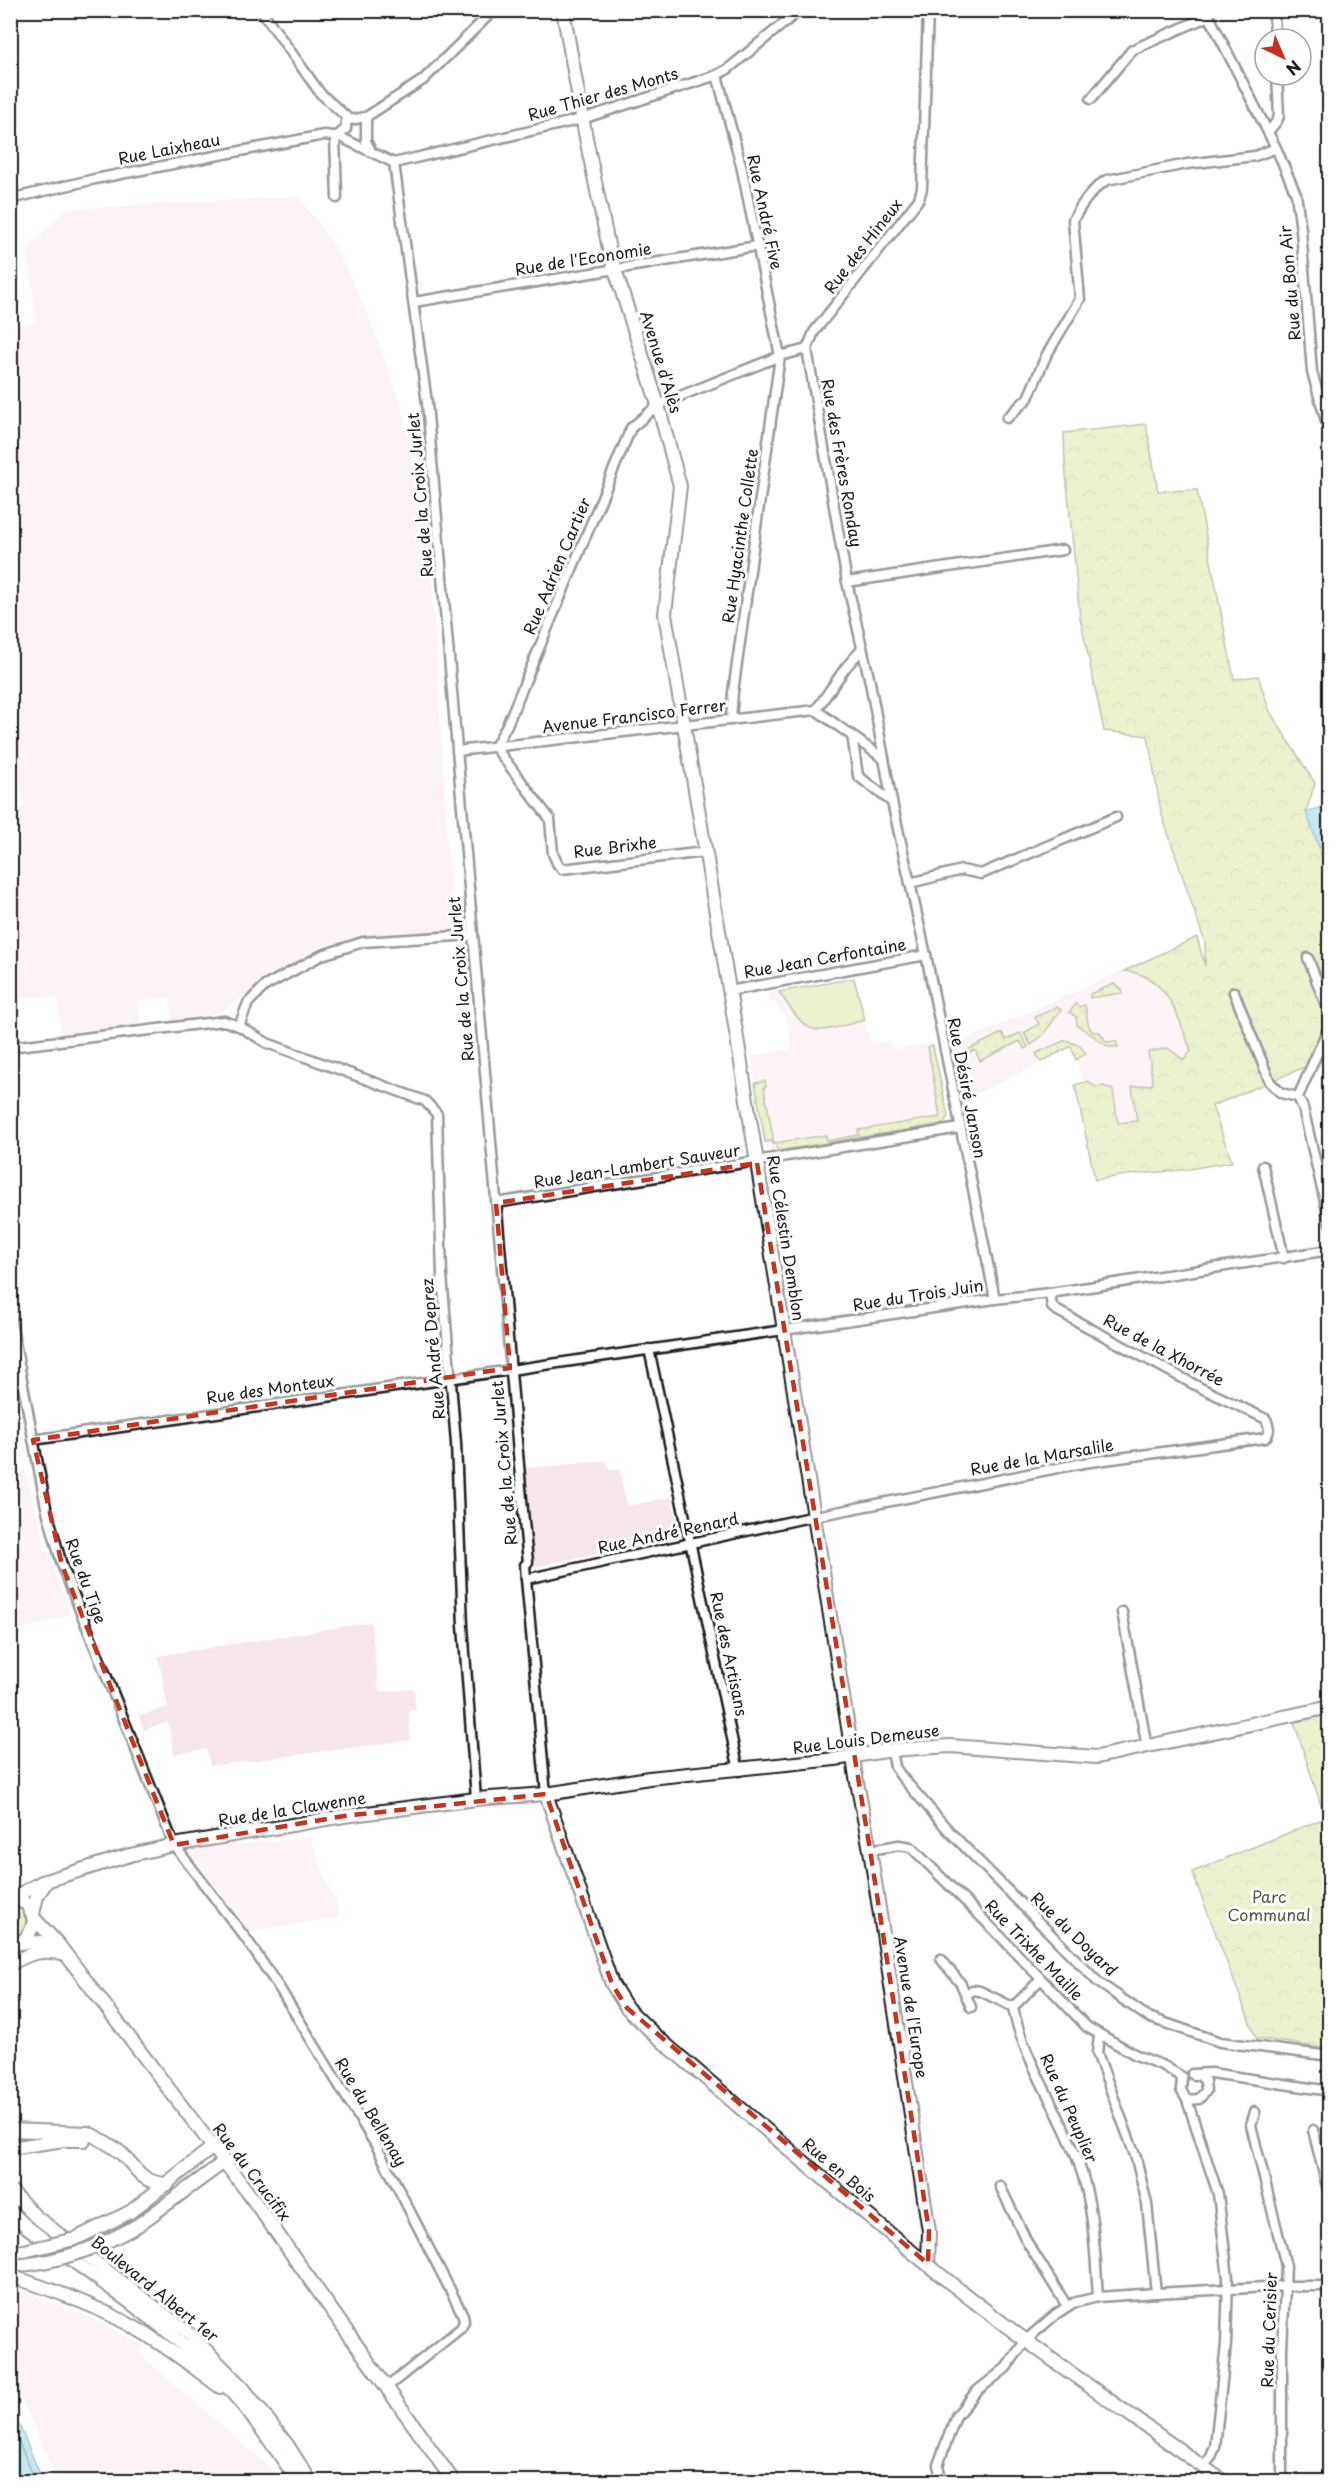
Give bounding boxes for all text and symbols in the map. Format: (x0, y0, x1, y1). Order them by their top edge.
north arrow (1253, 27, 1313, 87)
text: N (1281, 55, 1307, 82)
street label: Rue Thier des Monts (525, 60, 681, 126)
street label: Rue Laixheau (116, 126, 222, 170)
street label: Rue André Five (742, 152, 790, 272)
street label: Rue des Hineux (817, 193, 907, 298)
street label: Rue du Bon Air (1272, 224, 1306, 342)
street label: Rue de l'Economie (513, 235, 653, 281)
street label: Avenue d'Alès (635, 307, 689, 416)
street label: Rue des Frères Ronday (816, 377, 870, 549)
street label: Rue de la Croix Jurlet (400, 411, 438, 578)
street label: Rue Hyacinthe Collette (715, 447, 763, 625)
street label: Rue Adrien Cartier (516, 493, 596, 638)
street label: Avenue Francisco Ferrer (541, 692, 728, 738)
street label: Rue Brixhe (572, 829, 658, 863)
street label: Rue de la Croix Jurlet (441, 895, 479, 1062)
street label: Rue Jean Cerfontaine (742, 931, 908, 983)
street label: Rue Désiré Janson (943, 1015, 993, 1160)
street label: Rue Jean-Lambert Sauveur (532, 1137, 742, 1193)
street label: Rue Célestin Demblon (762, 1153, 812, 1322)
street label: Rue du Trois Juin (851, 1272, 985, 1316)
street label: Rue André Deprez (414, 1277, 450, 1421)
street label: Rue de la Xhorrée (1100, 1307, 1229, 1391)
street label: Rue des Monteux (205, 1367, 335, 1409)
street label: Rue de la Croix Jurlet (484, 1379, 522, 1546)
street label: Rue de la Marsalile (968, 1432, 1115, 1480)
street label: Rue André Renard (595, 1505, 740, 1559)
street label: Rue du Tige (60, 1535, 113, 1627)
street label: Rue des Artisans (705, 1589, 755, 1718)
street label: Rue Louis Demeuse (791, 1717, 941, 1759)
street label: Rue de la Clawenne (216, 1784, 368, 1832)
park label: Parc Communal (1228, 1884, 1310, 1926)
street label: Rue du Doyard (1026, 1886, 1123, 1981)
street label: Rue Trixhe Maille (980, 1893, 1090, 2005)
street label: Avenue de l'Europe (889, 1934, 935, 2080)
street label: Rue du Peuplier (1035, 2049, 1105, 2167)
street label: Rue du Bellenay (330, 2053, 414, 2170)
street label: Rue du Crucifix (208, 2117, 298, 2225)
street label: Rue en Bois (798, 2131, 882, 2207)
street label: Boulevard Albert 1er (87, 2229, 225, 2347)
street label: Rue du Cerisier (1254, 2271, 1282, 2388)

